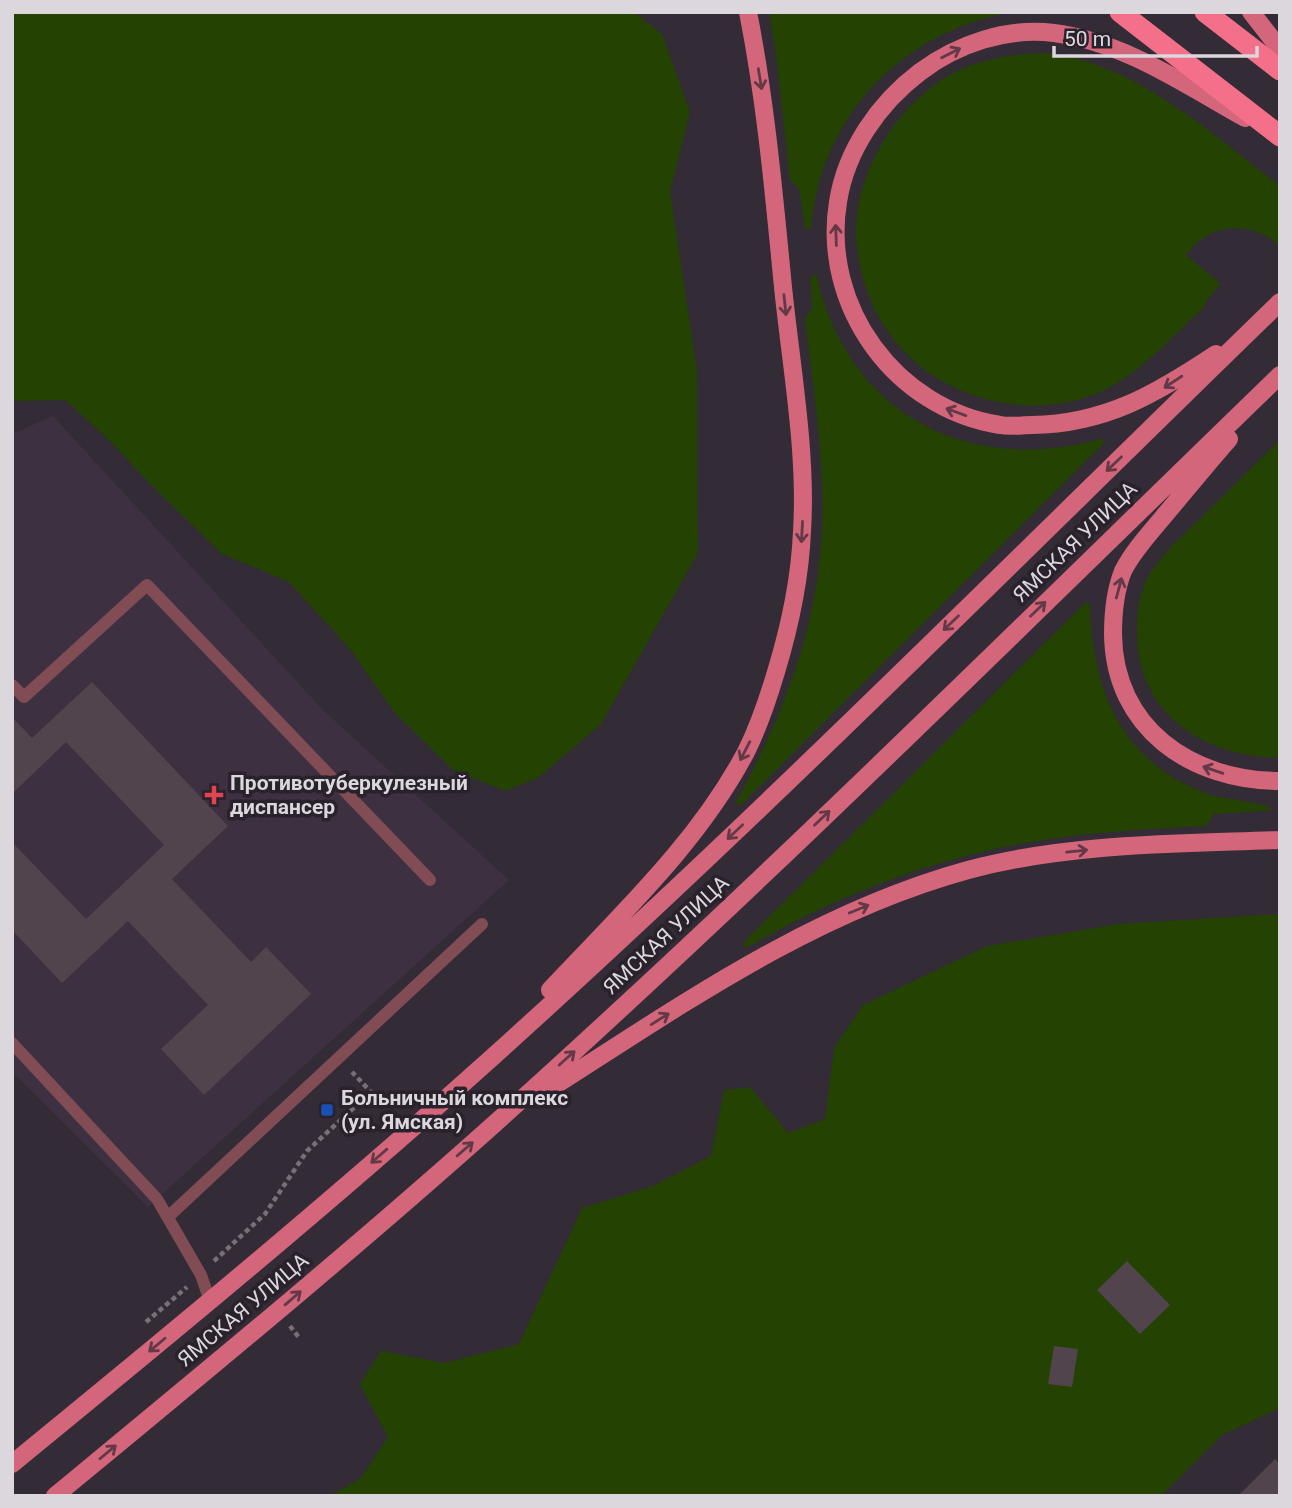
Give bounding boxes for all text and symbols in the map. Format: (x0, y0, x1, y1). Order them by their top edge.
scale bar (1054, 14, 1257, 58)
text: 50 m (1064, 27, 1111, 51)
one-way arrow (941, 45, 961, 59)
one-way arrow (754, 67, 767, 90)
one-way arrow (830, 224, 843, 247)
one-way arrow (779, 294, 792, 316)
one-way arrow (1164, 375, 1184, 389)
one-way arrow (946, 405, 968, 417)
one-way arrow (1106, 456, 1123, 473)
street label: ЯМСКАЯ УЛИЦА (1008, 477, 1142, 607)
one-way arrow (795, 520, 808, 543)
one-way arrow (1113, 577, 1126, 600)
one-way arrow (1029, 601, 1046, 618)
one-way arrow (943, 615, 960, 632)
one-way arrow (738, 740, 752, 761)
one-way arrow (1202, 763, 1224, 775)
place label: Противотуберкулезный диспансер (230, 771, 468, 819)
marker: Противотуберкулезный диспансер (204, 785, 224, 805)
one-way arrow (813, 810, 830, 827)
one-way arrow (726, 823, 743, 840)
one-way arrow (1066, 845, 1088, 858)
street label: ЯМСКАЯ УЛИЦА (598, 870, 734, 999)
one-way arrow (847, 902, 869, 915)
one-way arrow (650, 1012, 669, 1027)
one-way arrow (558, 1050, 576, 1066)
place label: Больничный комплекс (ул. Ямская) (341, 1086, 568, 1134)
marker: Больничный комплекс (ул. Ямская) (319, 1102, 335, 1118)
one-way arrow (456, 1141, 474, 1157)
one-way arrow (370, 1148, 388, 1164)
street label: ЯМСКАЯ УЛИЦА (173, 1248, 313, 1372)
one-way arrow (283, 1290, 301, 1306)
one-way arrow (149, 1337, 167, 1352)
one-way arrow (99, 1444, 117, 1460)

